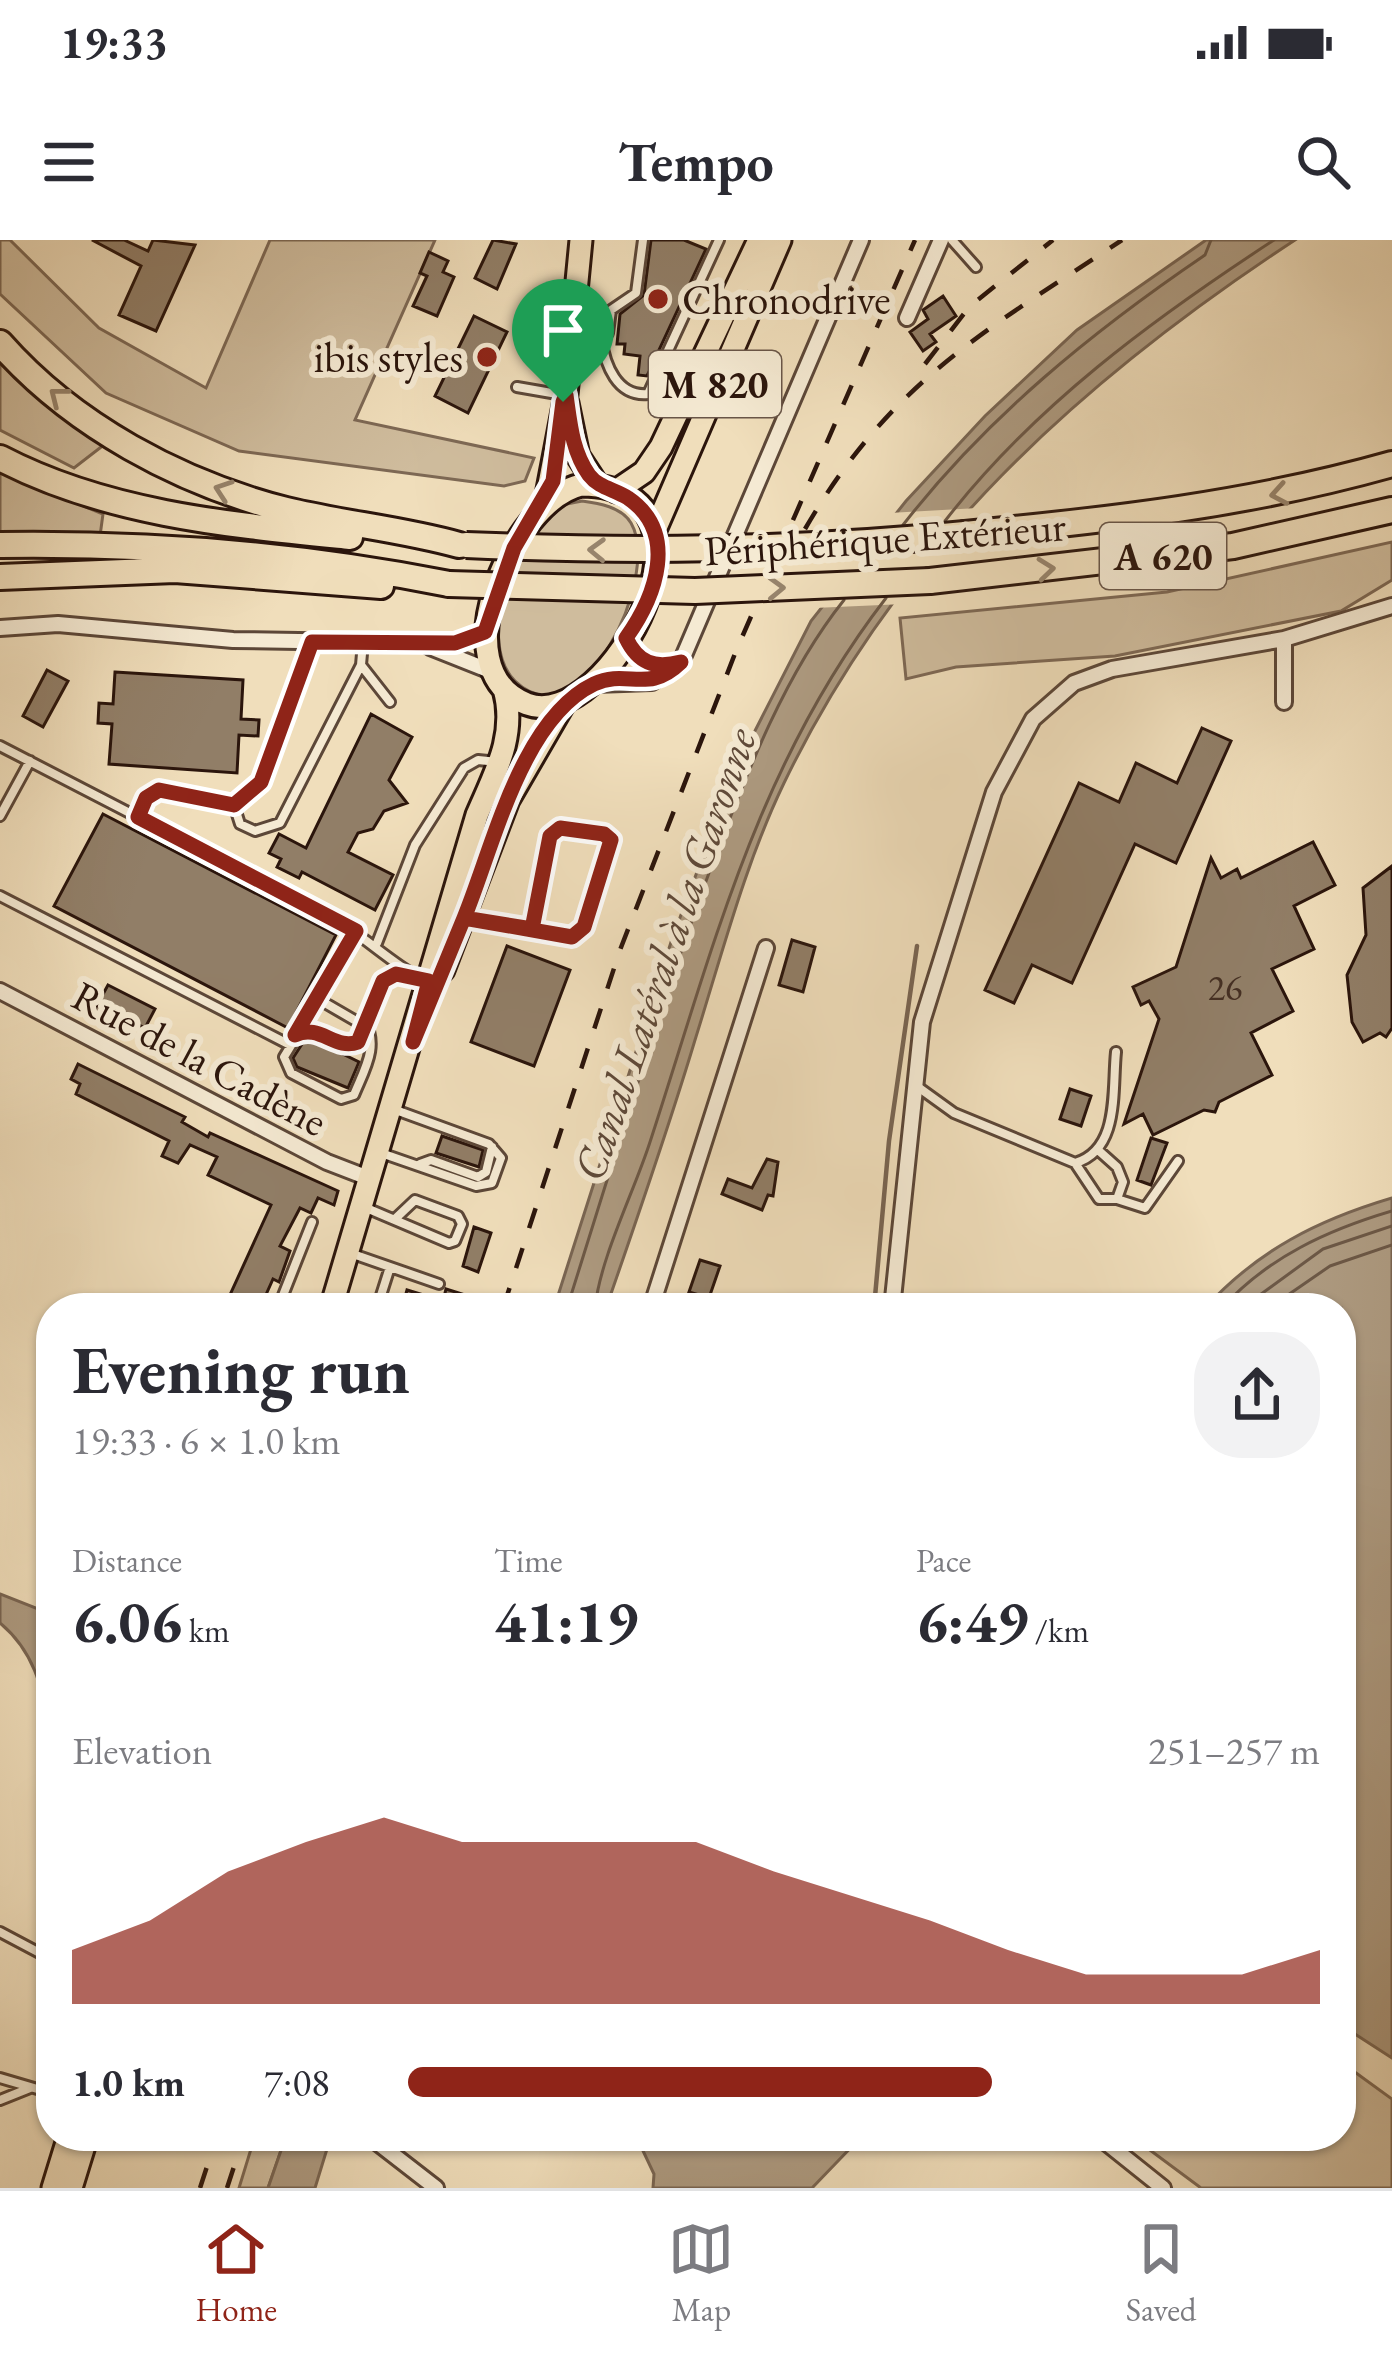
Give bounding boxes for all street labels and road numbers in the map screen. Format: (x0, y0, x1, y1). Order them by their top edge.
road number: M 820 (649, 351, 781, 417)
street label: Périphérique Extérieur (702, 498, 1068, 579)
road number: A 620 (1100, 523, 1226, 589)
street label: Rue de la Cadène (63, 968, 337, 1149)

